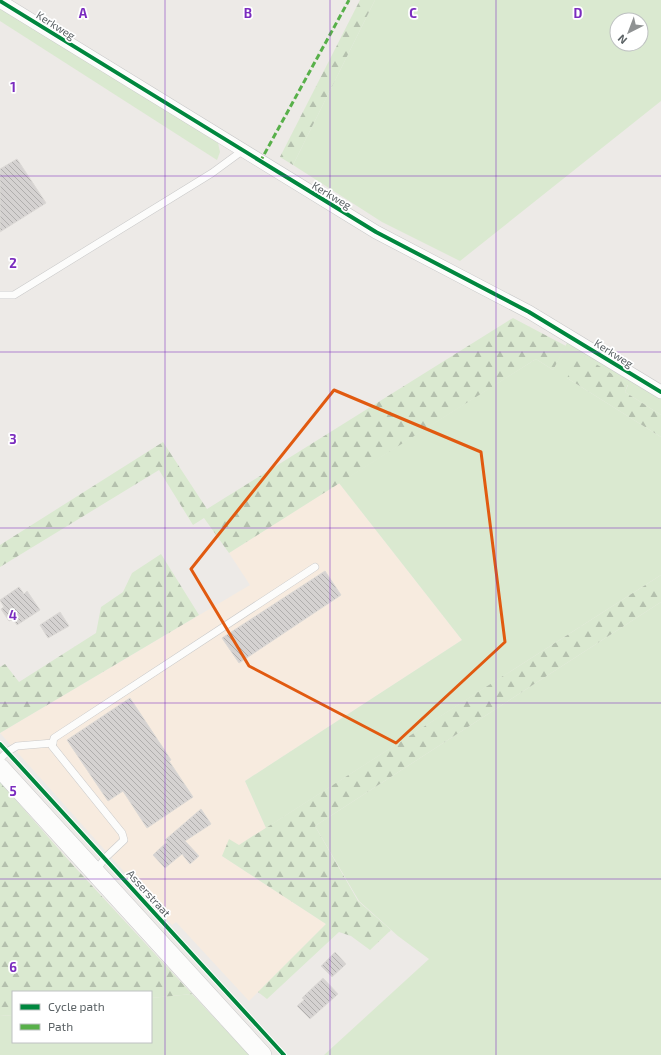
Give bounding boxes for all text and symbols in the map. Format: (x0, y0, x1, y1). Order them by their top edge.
text: A (79, 5, 88, 21)
text: B (244, 5, 252, 21)
text: C (409, 5, 417, 21)
text: D (574, 5, 583, 21)
street label: Kerkweg (34, 8, 78, 42)
north arrow (609, 12, 649, 52)
text: N (615, 32, 629, 47)
text: 1 (10, 79, 16, 95)
street label: Kerkweg (310, 178, 354, 212)
text: 2 (9, 255, 17, 271)
street label: Kerkweg (592, 336, 636, 370)
text: 3 (9, 431, 17, 447)
text: 4 (9, 607, 17, 623)
text: 5 (9, 783, 17, 799)
street label: Asserstraat (124, 867, 174, 919)
text: 6 (9, 959, 17, 975)
legend (12, 991, 152, 1043)
text: Cycle path (48, 999, 105, 1013)
text: Path (48, 1019, 73, 1033)

